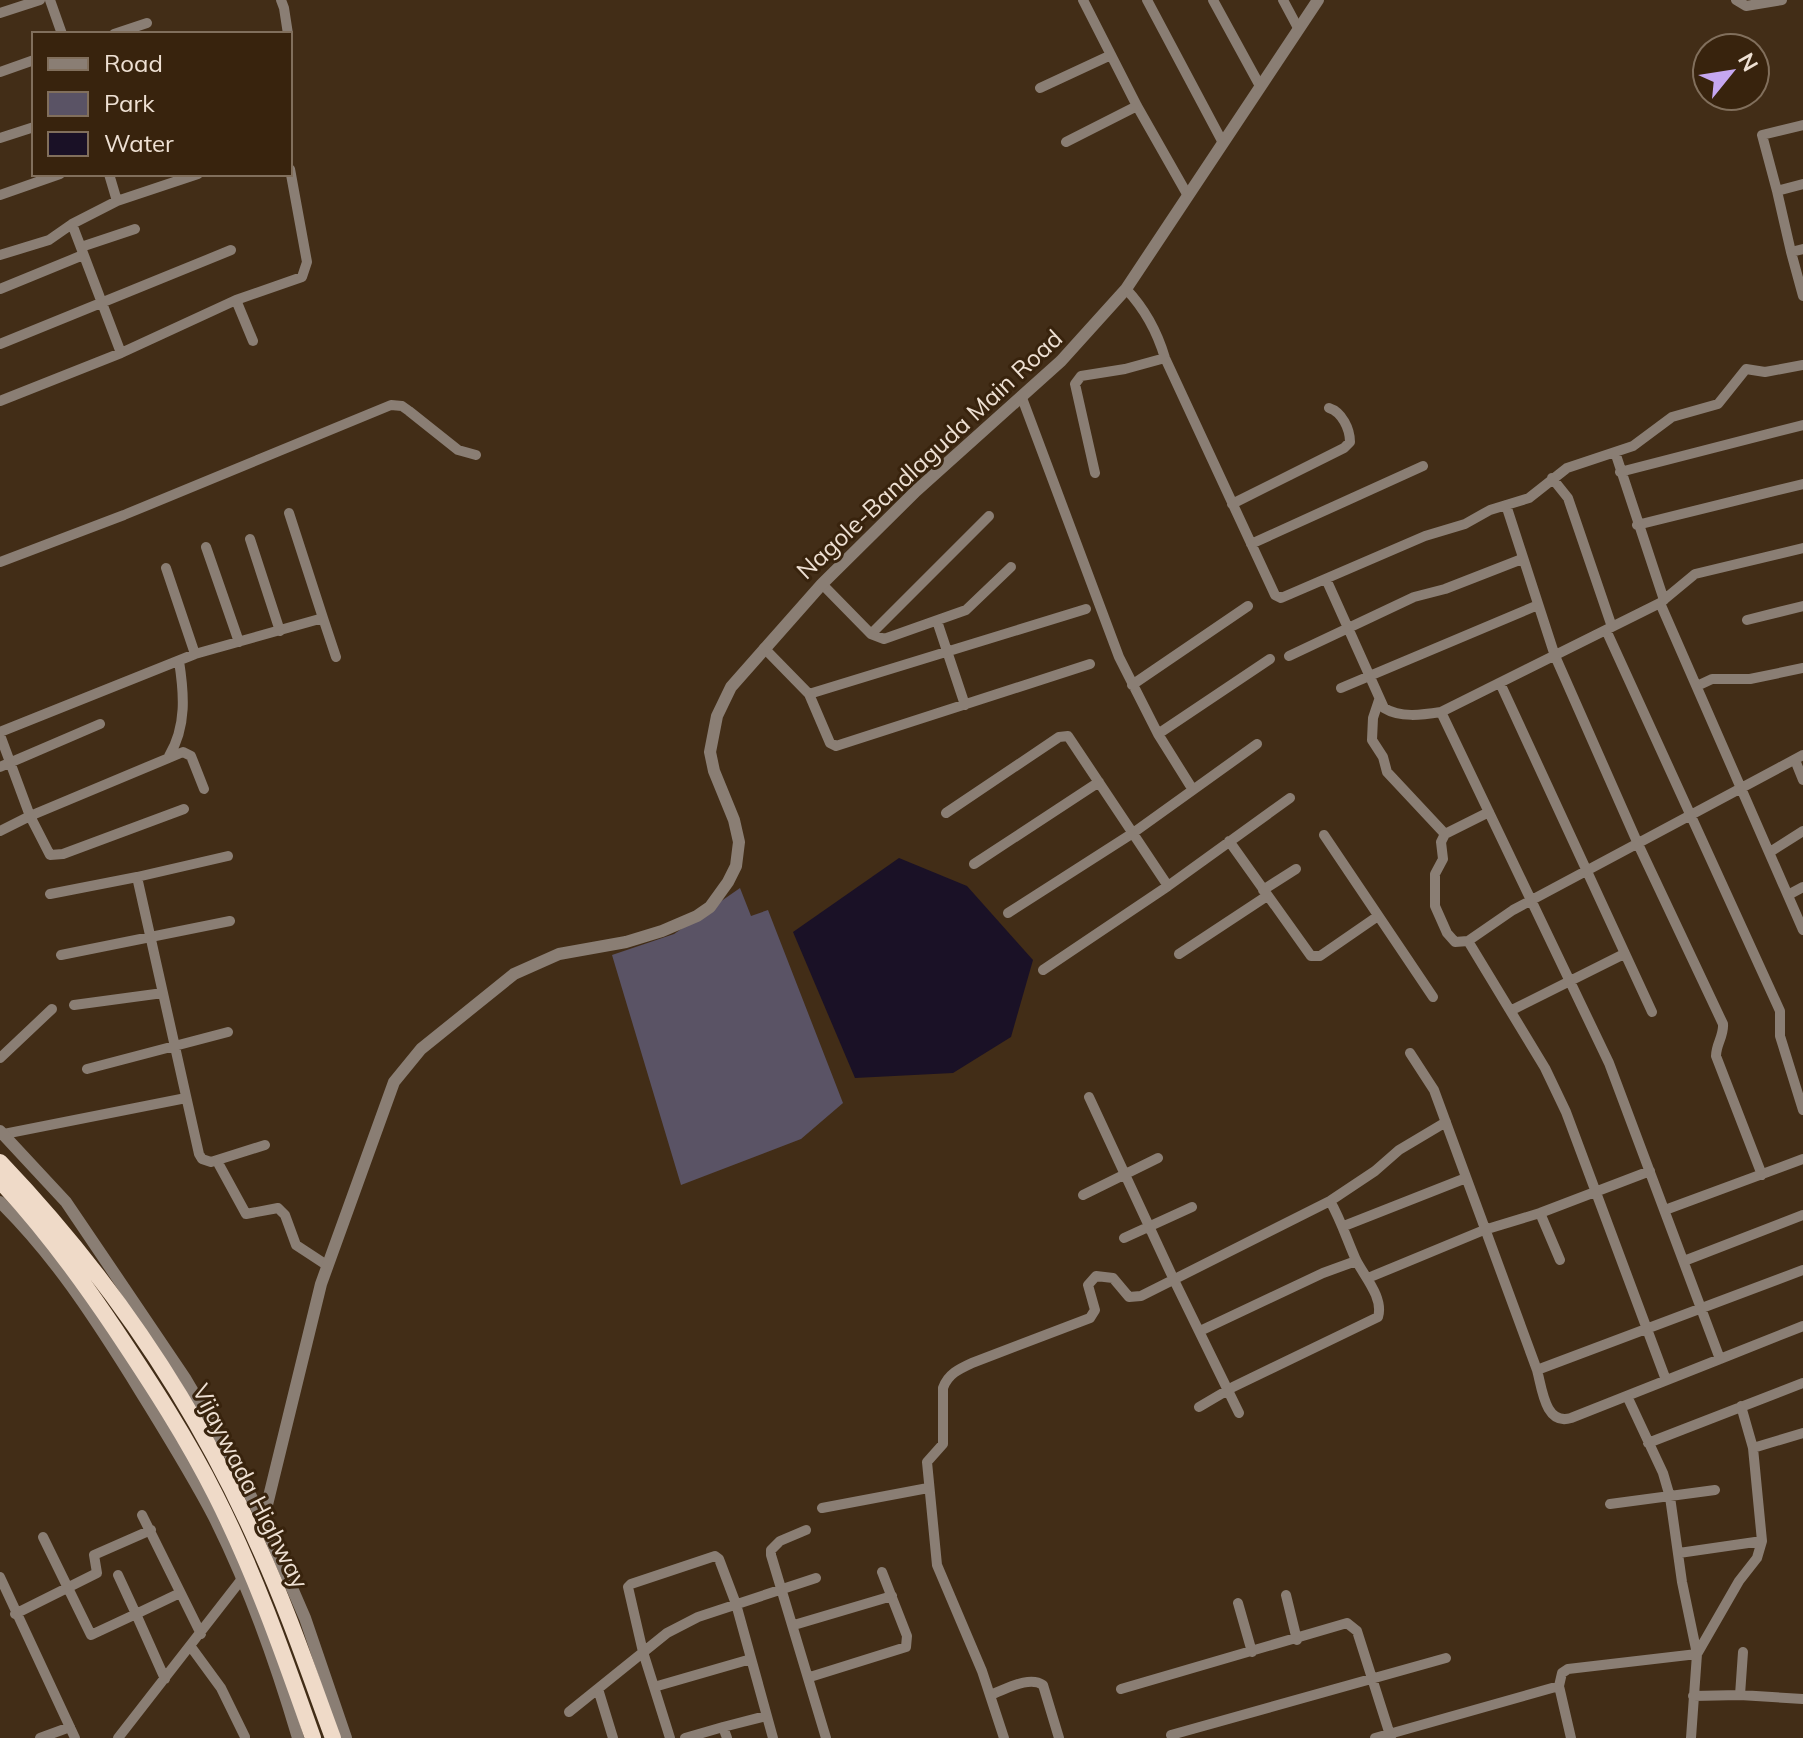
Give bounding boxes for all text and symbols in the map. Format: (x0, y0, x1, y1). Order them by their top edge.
legend (32, 32, 292, 176)
north arrow (1691, 32, 1771, 112)
text: Road (104, 48, 163, 78)
text: N (1732, 48, 1765, 76)
text: Park (104, 88, 155, 118)
text: Water (104, 128, 174, 158)
street label: Nagole-Bandlaguda Main Road (790, 323, 1068, 585)
street label: Vijaywada Highway (186, 1379, 316, 1594)

